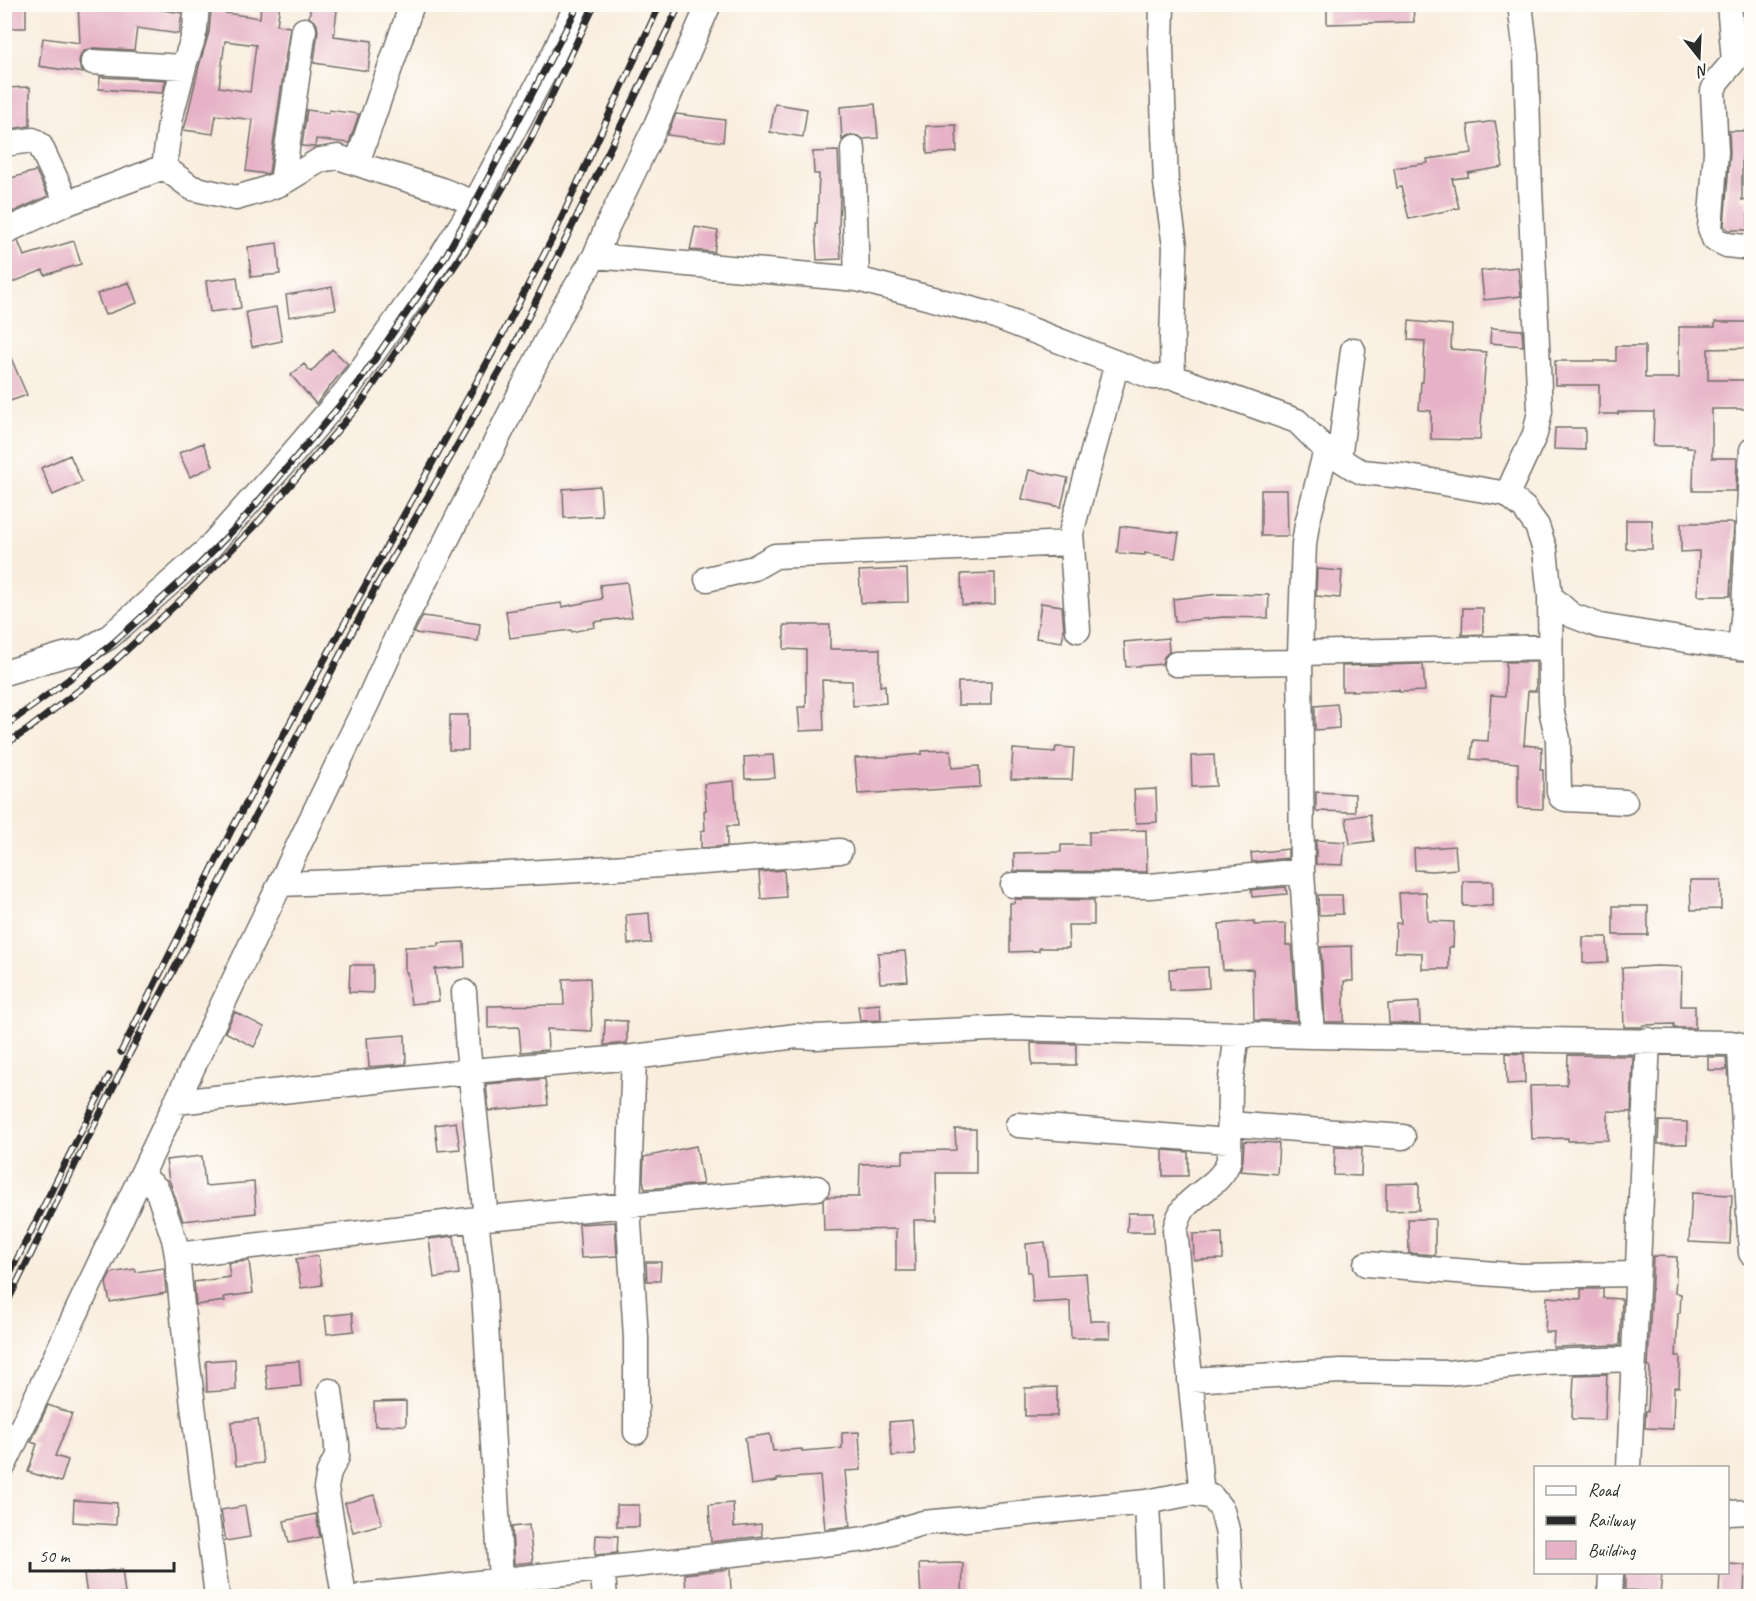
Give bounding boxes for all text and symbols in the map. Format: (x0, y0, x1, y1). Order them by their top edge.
north arrow (1669, 27, 1729, 87)
text: N (1693, 59, 1711, 82)
legend (1534, 1466, 1729, 1574)
text: Road (1588, 1479, 1621, 1501)
text: Railway (1588, 1509, 1636, 1531)
scale bar (30, 1535, 174, 1573)
text: Building (1588, 1539, 1637, 1561)
text: 50 m (39, 1545, 72, 1567)

